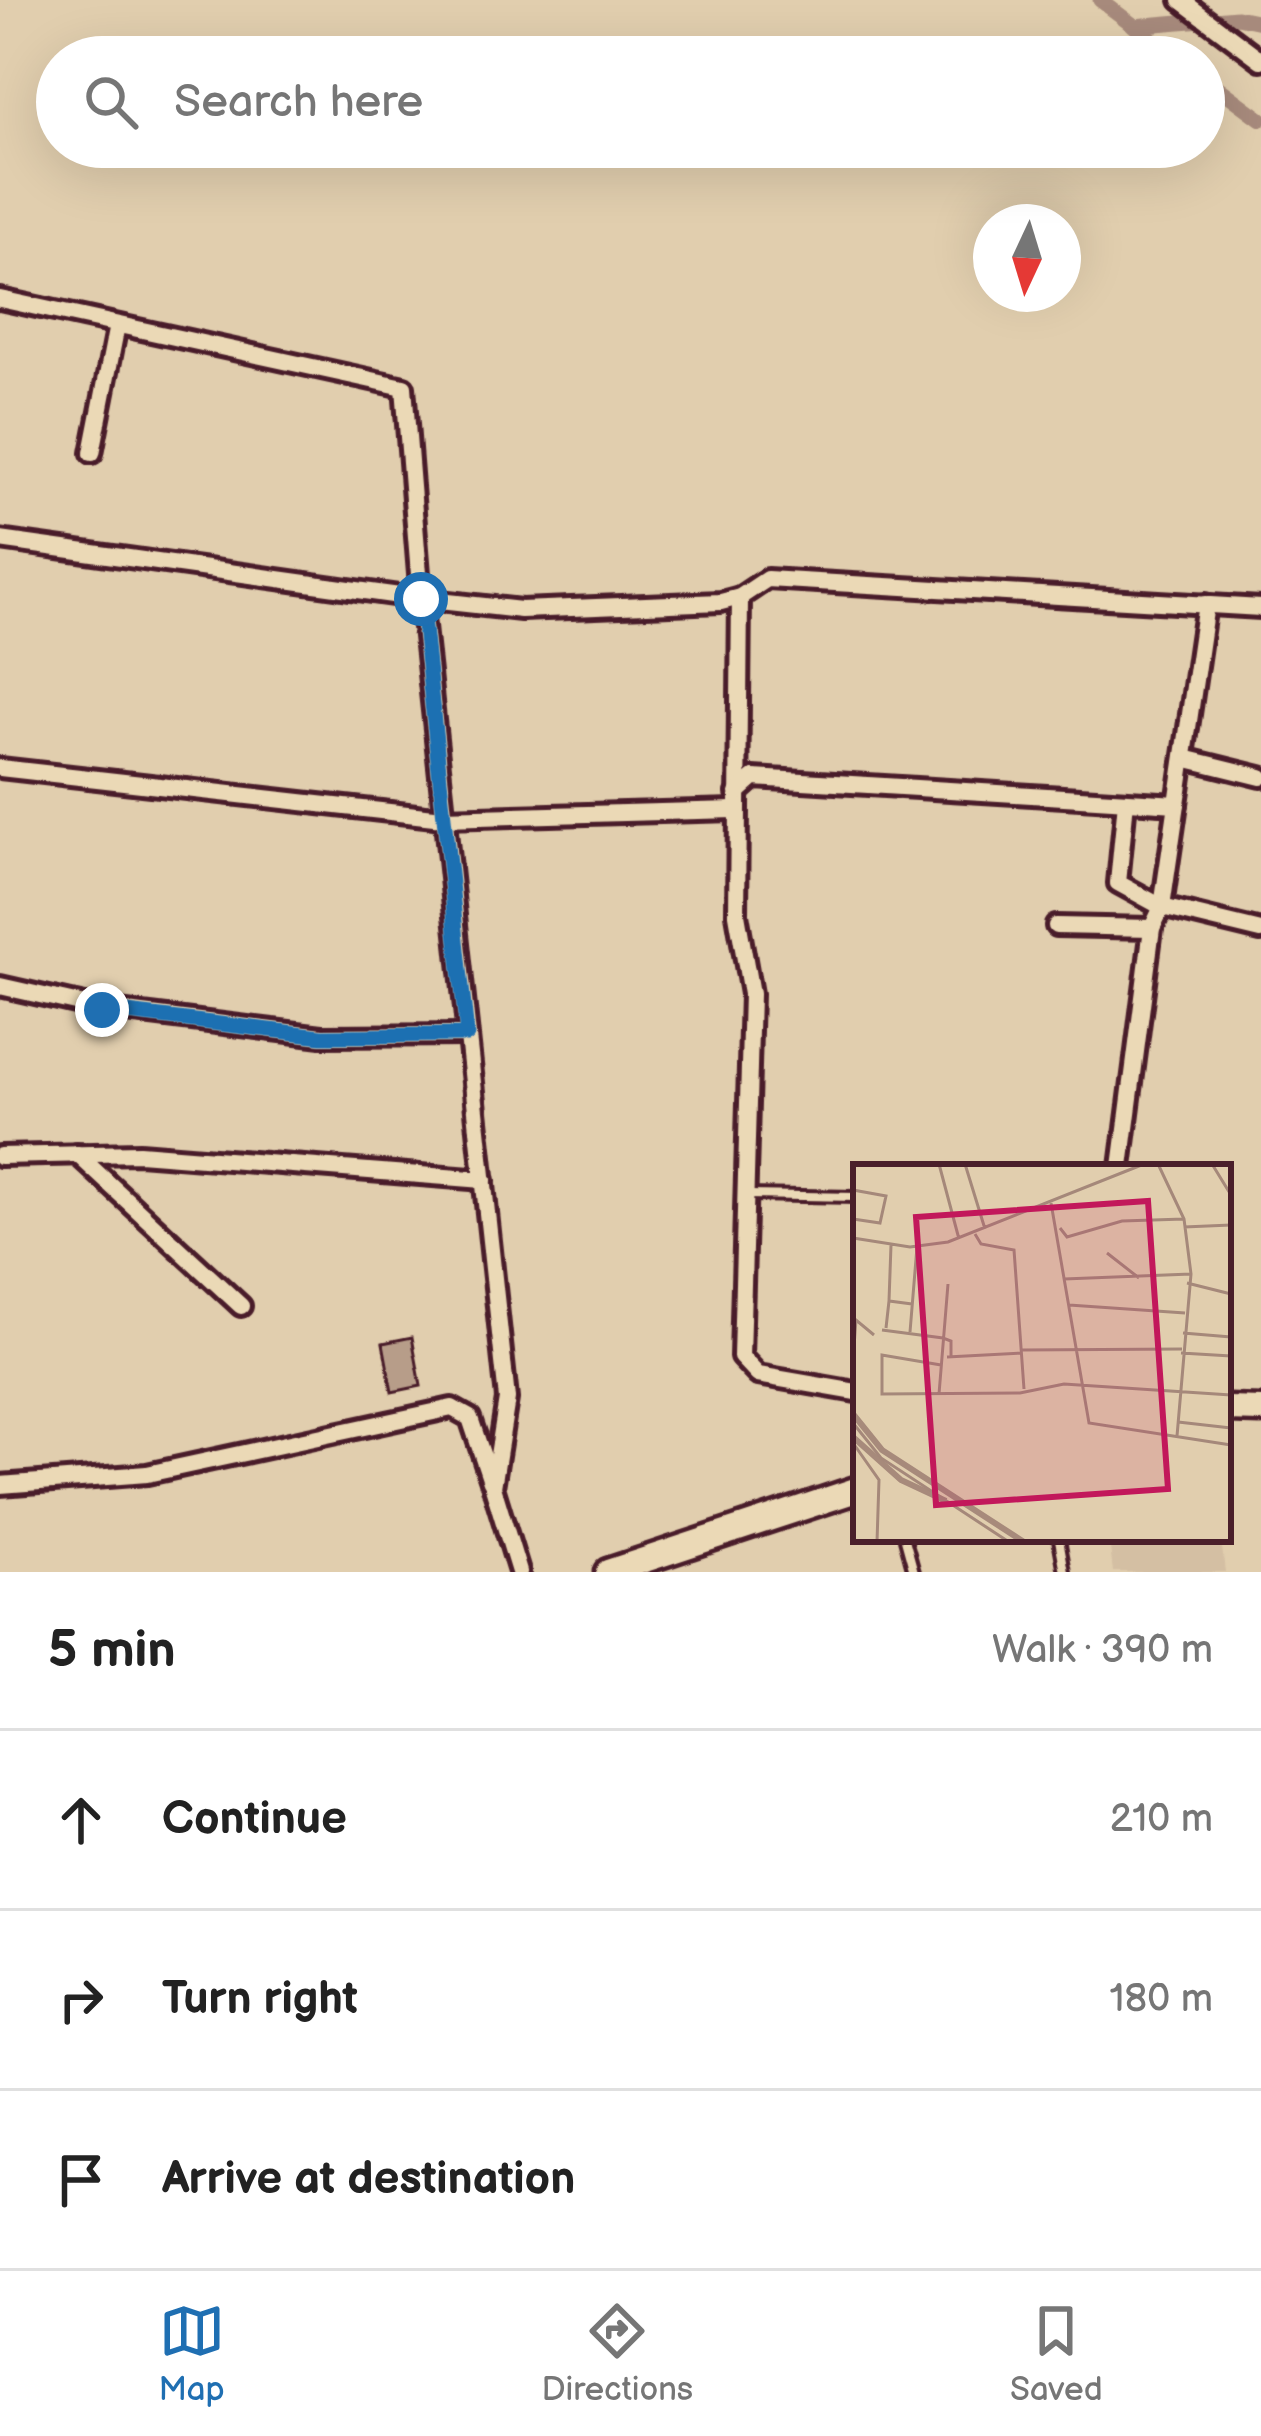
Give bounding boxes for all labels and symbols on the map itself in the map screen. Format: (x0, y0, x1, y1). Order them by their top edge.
north arrow (973, 204, 1081, 312)
route start (394, 572, 448, 626)
route end (75, 983, 129, 1037)
inset map (853, 1164, 1231, 1542)

